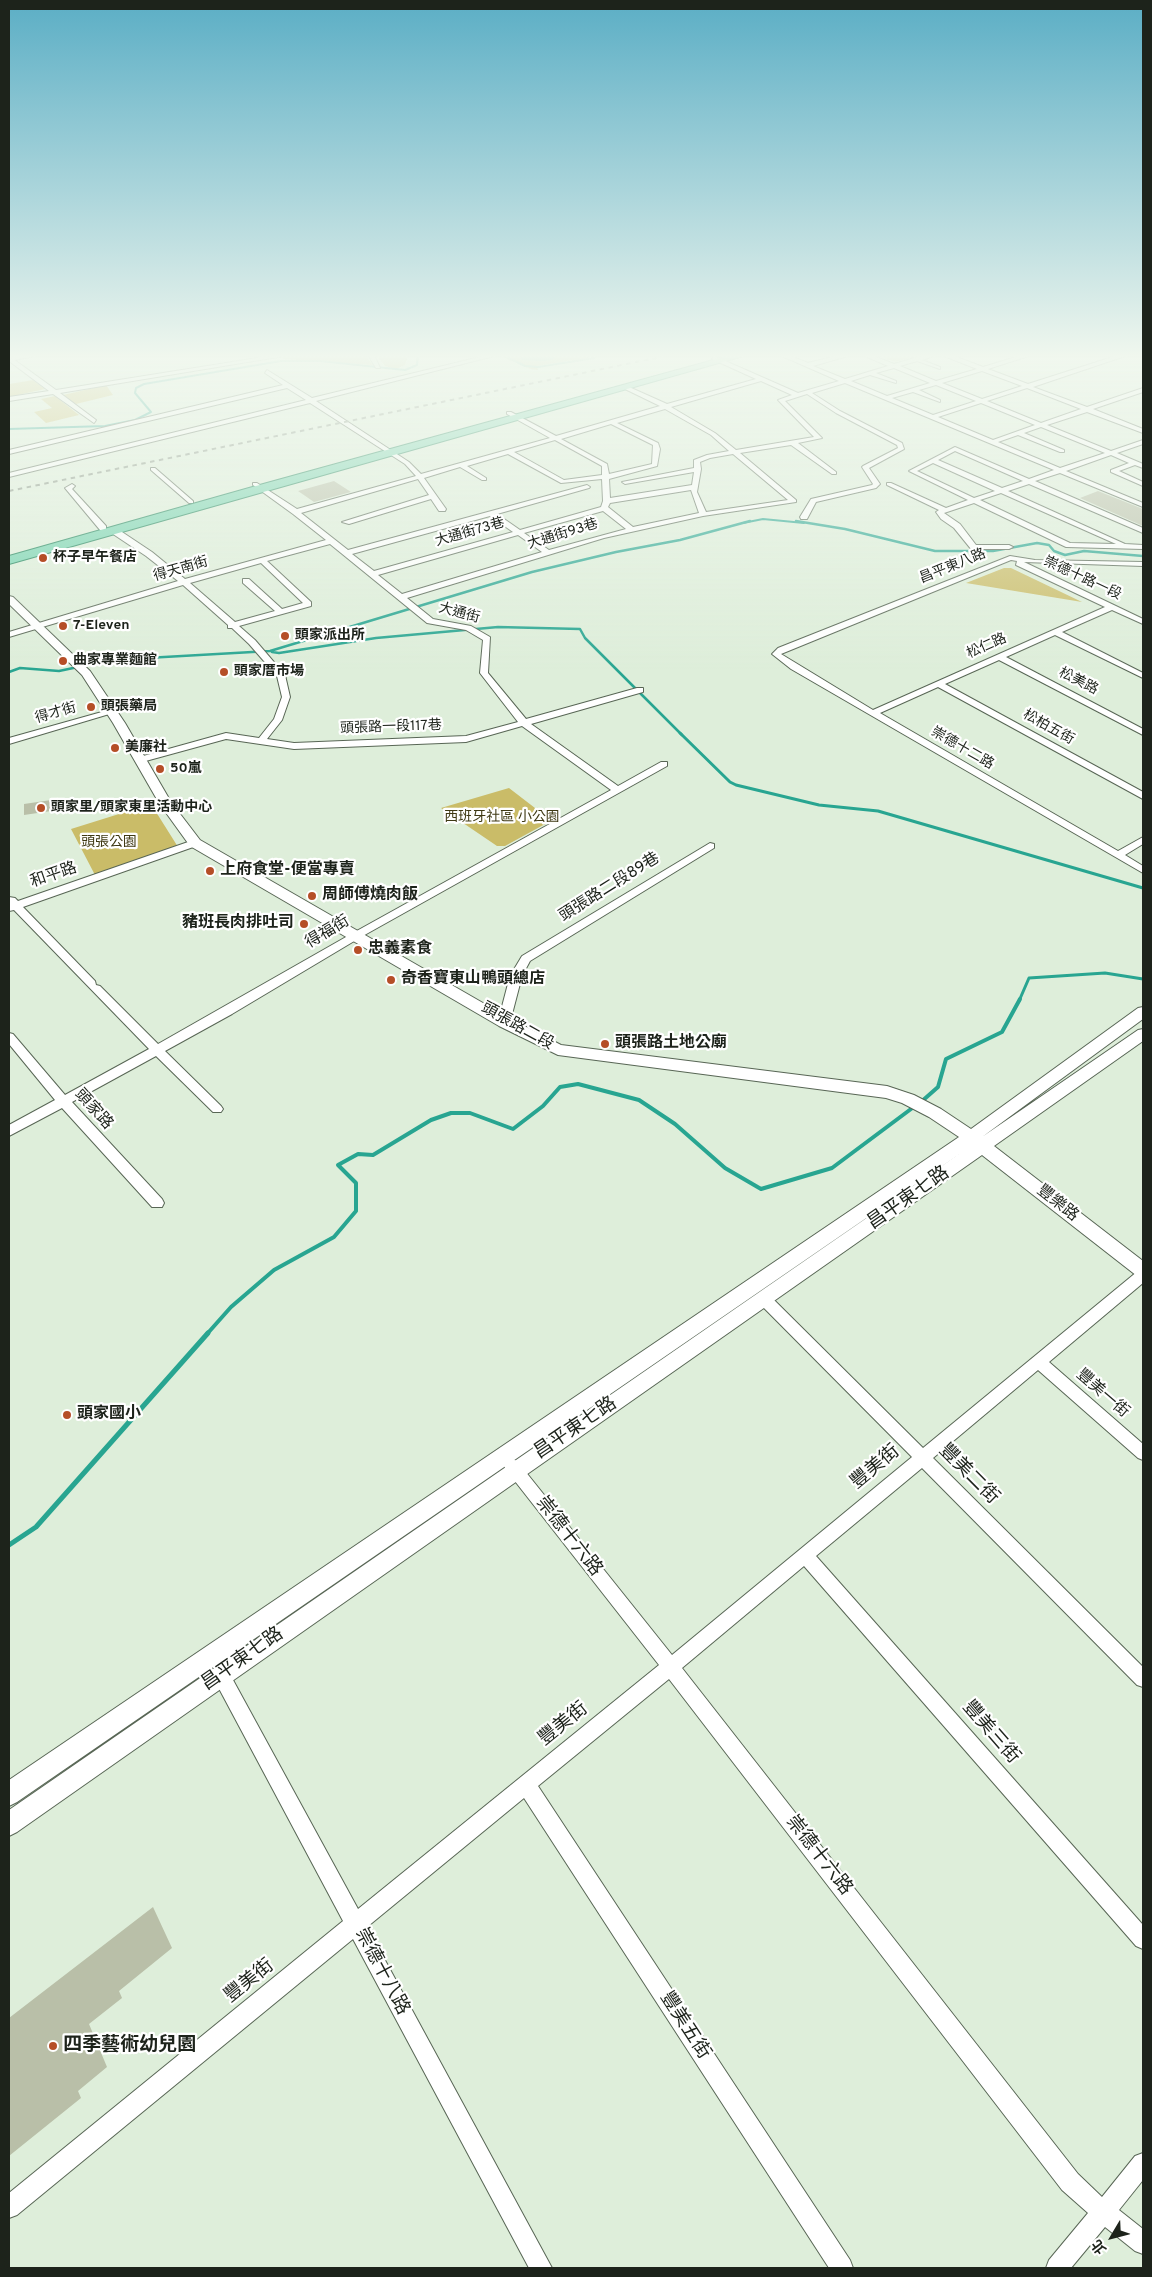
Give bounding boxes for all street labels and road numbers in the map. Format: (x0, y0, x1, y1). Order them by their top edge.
street label: 大通街73巷 (433, 515, 507, 551)
street label: 大通街93巷 (526, 516, 600, 554)
street label: 昌平東八路 (917, 546, 989, 588)
street label: 得天南街 (152, 554, 210, 586)
street label: 崇德十路一段 (1040, 554, 1124, 604)
street label: 大通街 (437, 600, 481, 628)
street label: 松仁路 (964, 631, 1010, 663)
street label: 松美路 (1055, 665, 1101, 699)
street label: 得才街 (33, 700, 79, 728)
street label: 松柏五街 (1019, 707, 1077, 749)
street label: 頭張路一段117巷 (340, 718, 442, 738)
street label: 崇德十二路 (927, 724, 997, 774)
street label: 頭張路二段89巷 (556, 849, 664, 927)
street label: 和平路 (28, 859, 80, 893)
street label: 得福街 (302, 912, 354, 954)
street label: 頭張路二段 (477, 999, 557, 1055)
street label: 頭家路 (70, 1086, 116, 1134)
street label: 昌平東七路 (864, 1162, 954, 1236)
street label: 豐樂路 (1032, 1182, 1082, 1226)
street label: 豐美一街 (1072, 1366, 1132, 1422)
street label: 昌平東七路 (530, 1393, 622, 1465)
street label: 豐美二街 (933, 1440, 1003, 1510)
street label: 豐美街 (847, 1441, 905, 1495)
street label: 崇德十六路 (530, 1493, 606, 1581)
street label: 昌平東七路 (198, 1623, 288, 1697)
street label: 豐美三街 (956, 1697, 1024, 1769)
street label: 豐美街 (535, 1698, 593, 1752)
street label: 崇德十六路 (780, 1812, 856, 1900)
street label: 崇德十八路 (349, 1925, 413, 2019)
street label: 豐美街 (221, 1955, 279, 2009)
street label: 豐美五街 (654, 1988, 714, 2064)

